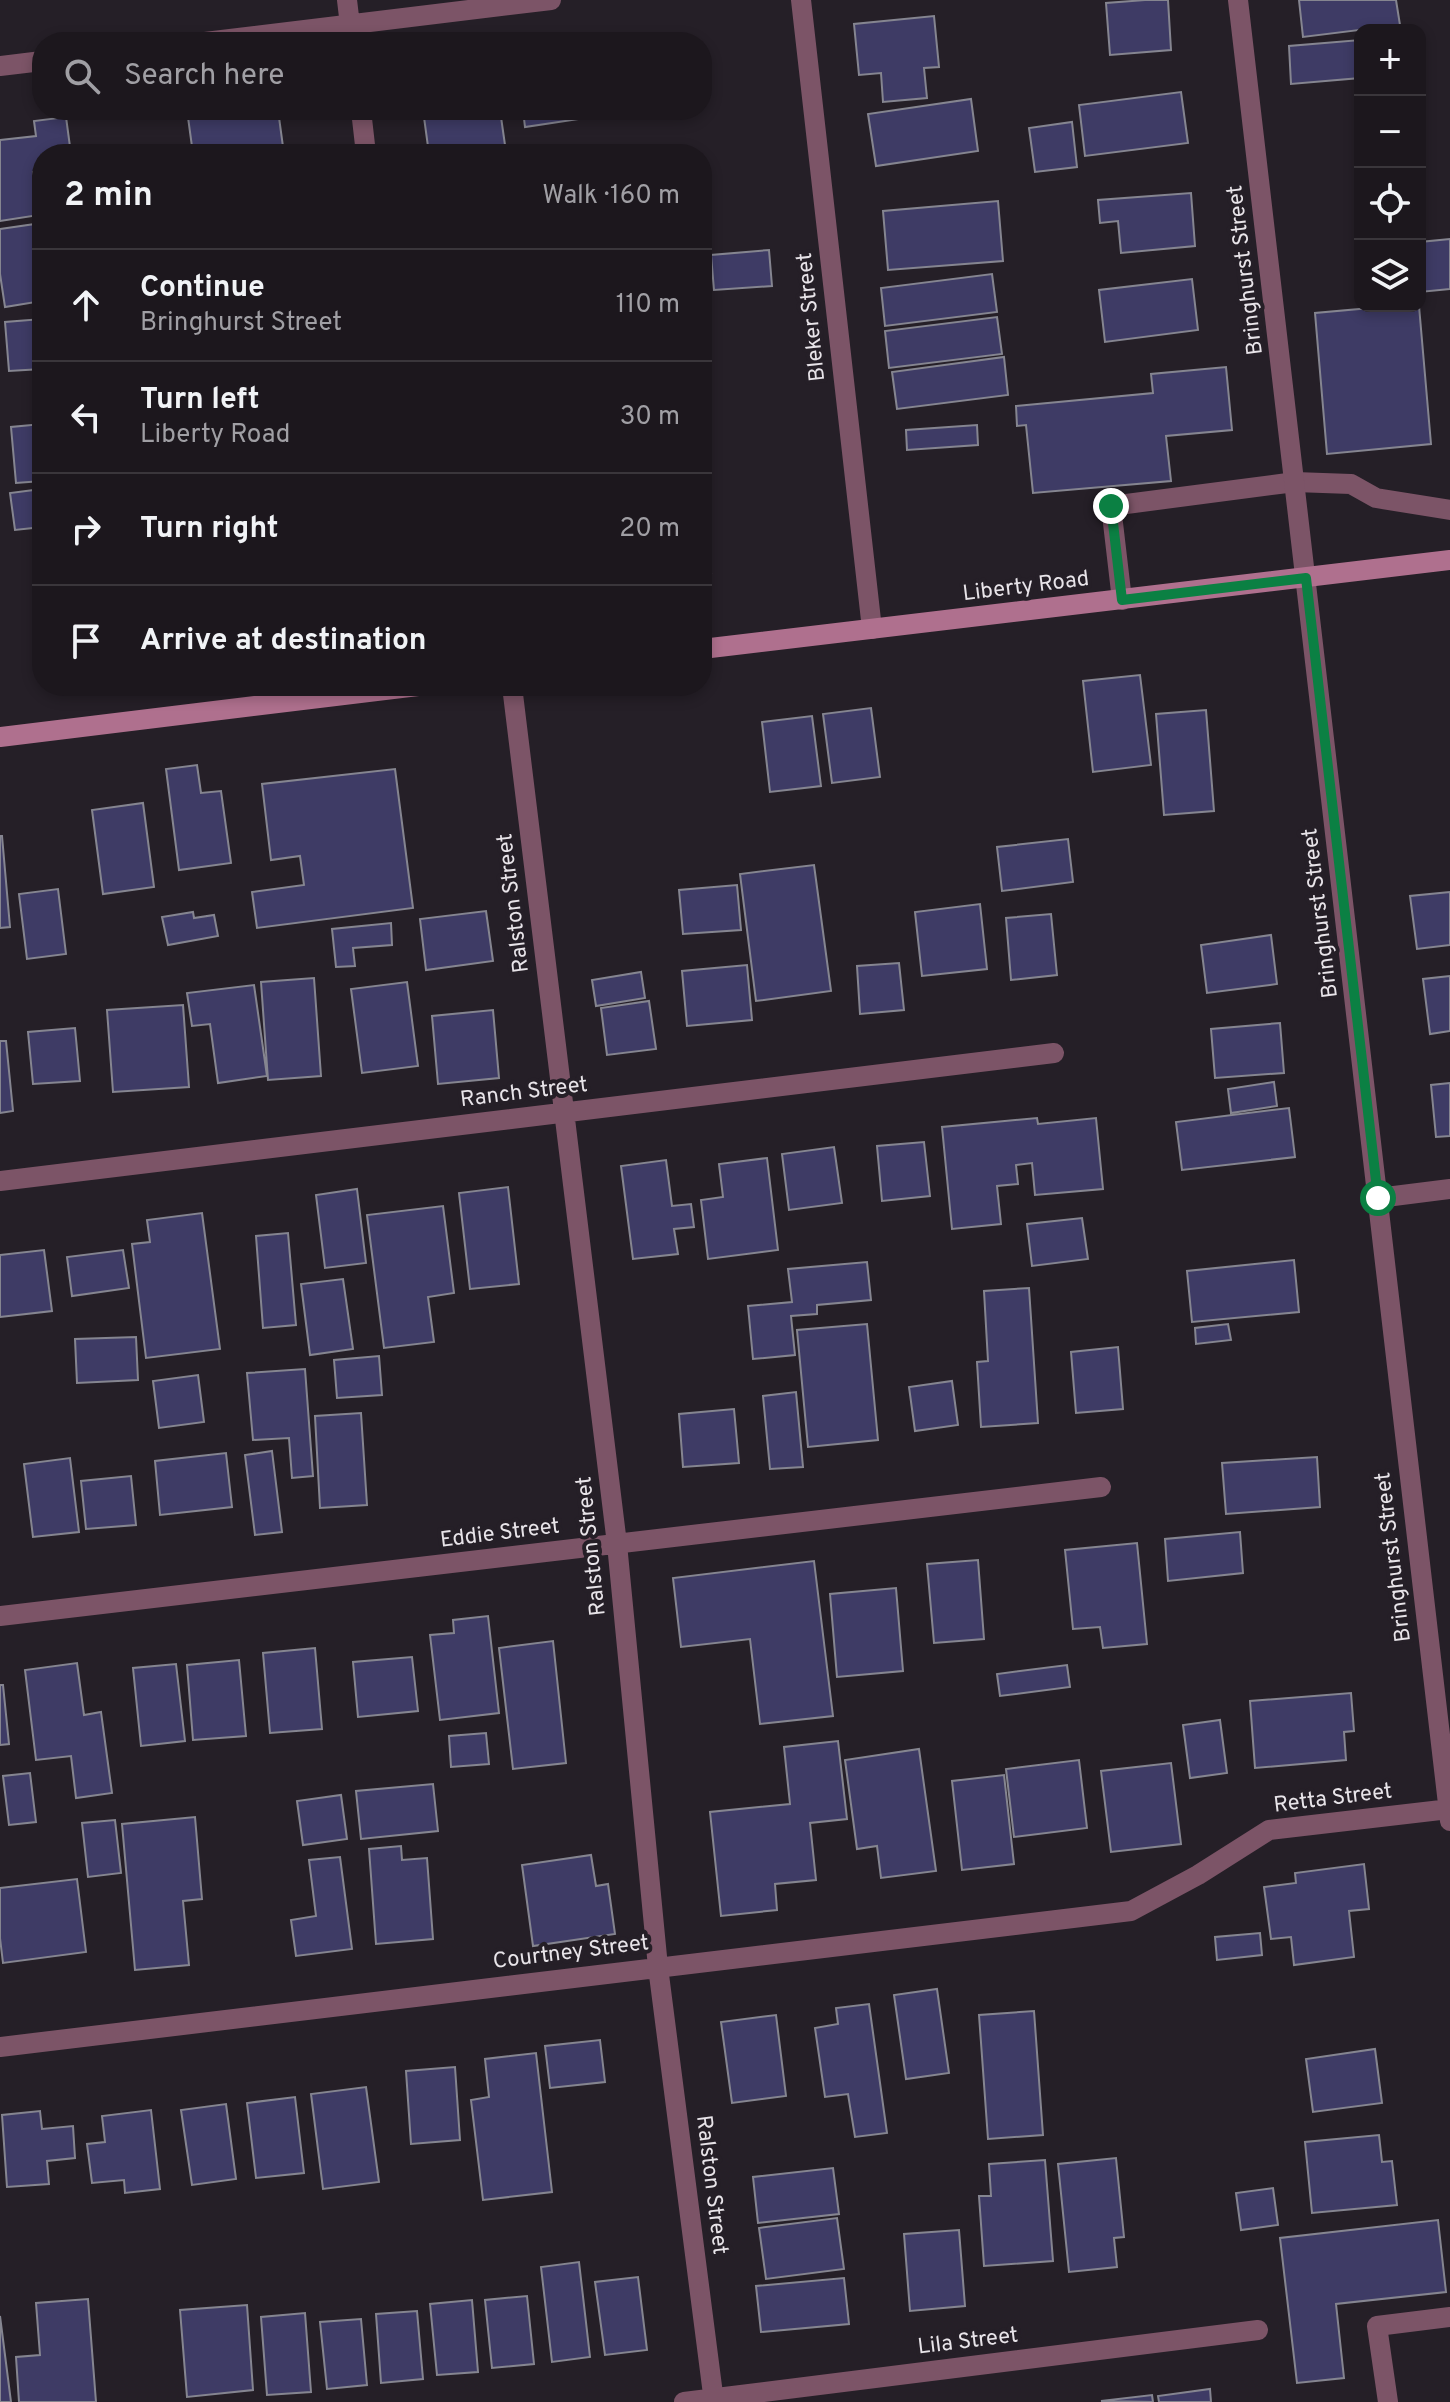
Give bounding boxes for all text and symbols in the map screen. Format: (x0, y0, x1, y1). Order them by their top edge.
map controls (1354, 24, 1426, 312)
button: + (1354, 24, 1426, 96)
search box (32, 32, 712, 120)
icon: search (60, 54, 104, 98)
text: Search here (124, 58, 284, 95)
button: − (1354, 96, 1426, 168)
button: locate (1354, 168, 1426, 240)
text: 2 min (64, 175, 153, 218)
text: Walk · 160 m (542, 180, 680, 213)
street label: Bringhurst Street (1222, 183, 1270, 357)
button: layers (1354, 240, 1426, 312)
street label: Bleker Street (792, 251, 832, 383)
text: Continue (140, 270, 265, 307)
icon: ahead (64, 283, 108, 327)
text: 110 m (616, 289, 680, 322)
text: Bringhurst Street (140, 307, 342, 340)
text: Turn left (140, 382, 260, 419)
icon: left (64, 395, 108, 439)
text: 30 m (620, 401, 680, 434)
text: Liberty Road (140, 419, 290, 452)
route end (1093, 488, 1129, 524)
icon: right (64, 507, 108, 551)
text: Turn right (140, 511, 278, 548)
text: 20 m (619, 513, 680, 546)
street label: Liberty Road (961, 566, 1091, 608)
icon: arrive (64, 619, 108, 663)
text: Arrive at destination (140, 623, 426, 660)
street label: Bringhurst Street (1297, 826, 1345, 1000)
street label: Ralston Street (492, 832, 536, 974)
street label: Ranch Street (459, 1072, 589, 1114)
route start (1360, 1180, 1396, 1216)
street label: Bringhurst Street (1370, 1470, 1418, 1644)
street label: Ralston Street (571, 1475, 613, 1617)
street label: Eddie Street (439, 1513, 561, 1555)
street label: Retta Street (1272, 1778, 1394, 1820)
street label: Courtney Street (491, 1930, 651, 1976)
street label: Ralston Street (689, 2114, 733, 2256)
street label: Lila Street (916, 2322, 1020, 2362)

